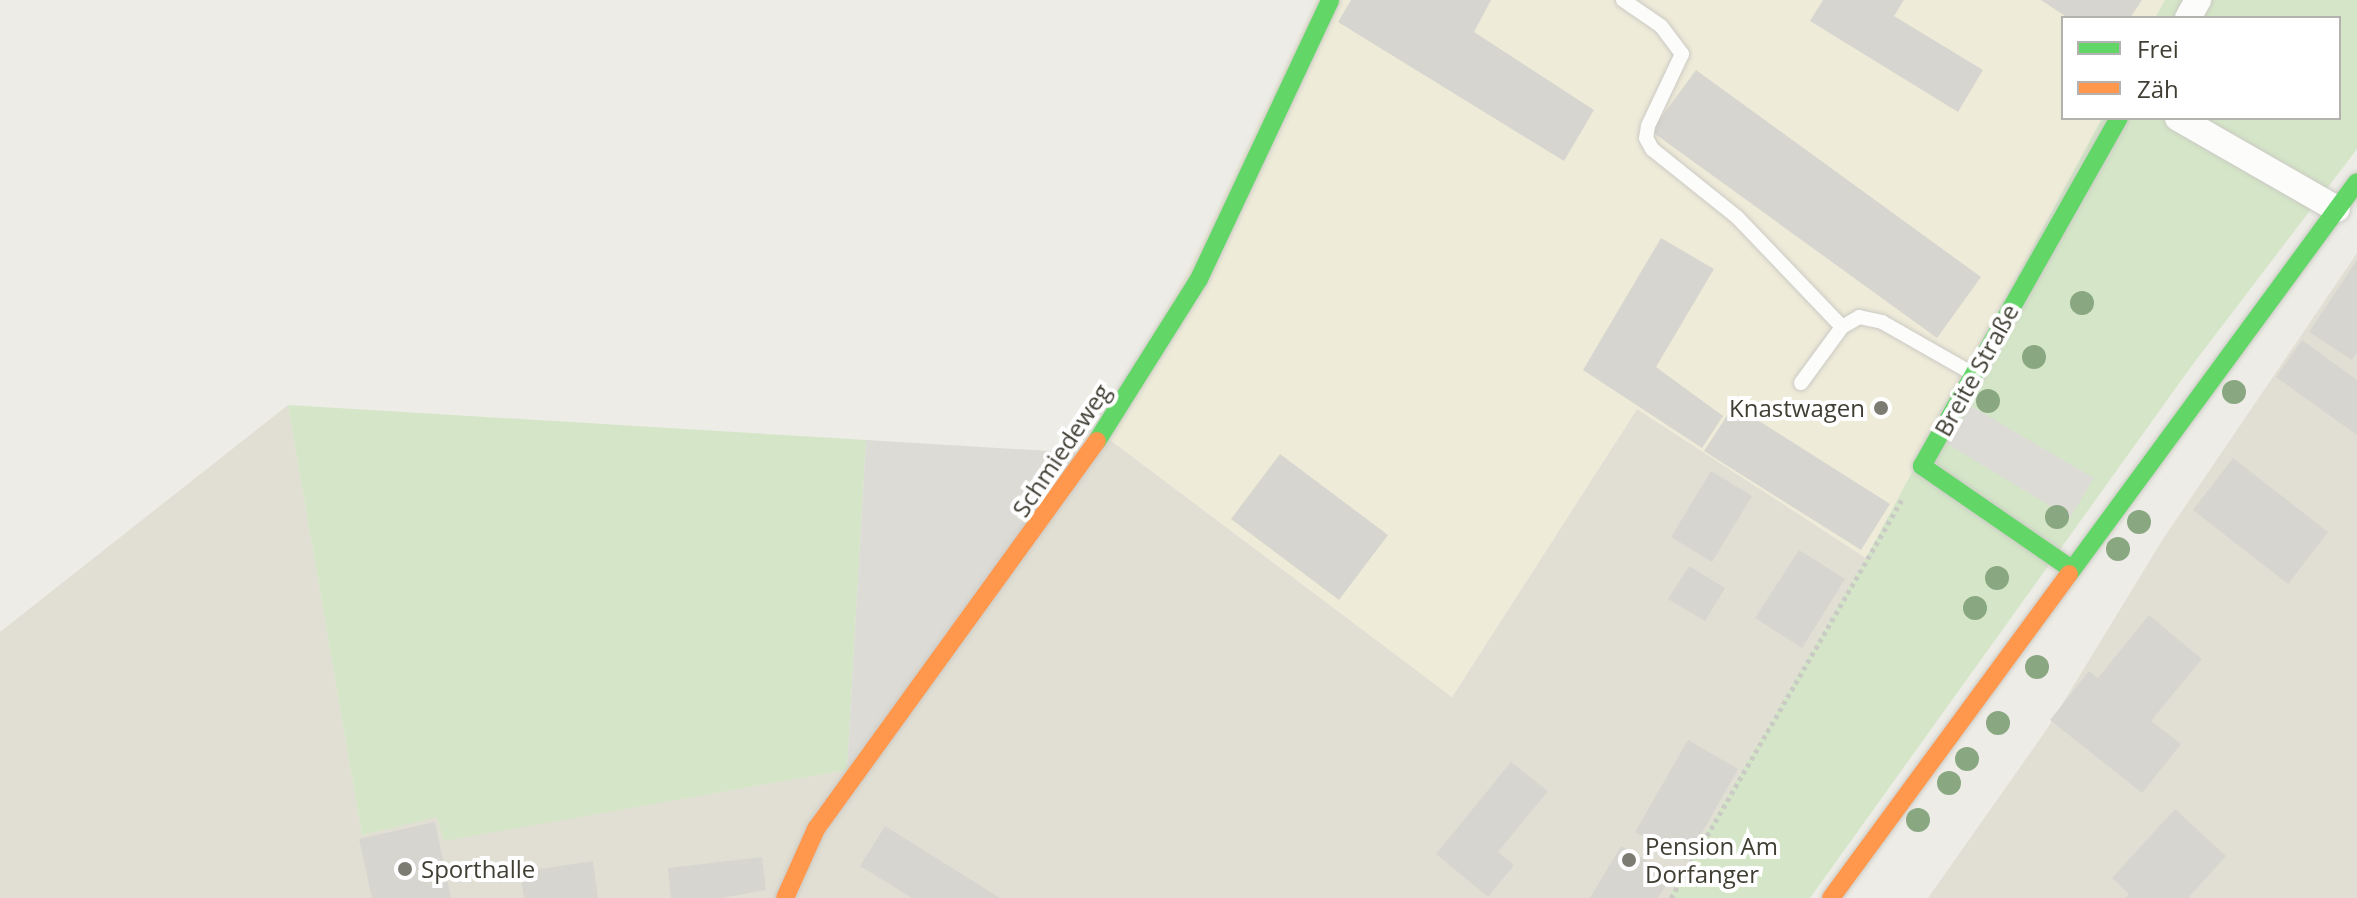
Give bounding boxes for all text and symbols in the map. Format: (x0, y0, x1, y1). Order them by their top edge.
legend (2061, 16, 2341, 120)
text: Frei (2137, 32, 2179, 65)
text: Zäh (2137, 72, 2179, 105)
street label: Breite Straße (1928, 299, 2024, 441)
street label: Schmiedeweg (1006, 378, 1116, 522)
place label: Knastwagen (1729, 394, 1865, 422)
marker: Knastwagen (1872, 399, 1890, 417)
place label: Pension Am Dorfanger (1645, 832, 1778, 888)
marker: Pension Am Dorfanger (1620, 851, 1638, 869)
place label: Sporthalle (421, 855, 535, 883)
marker: Sporthalle (396, 860, 414, 878)

